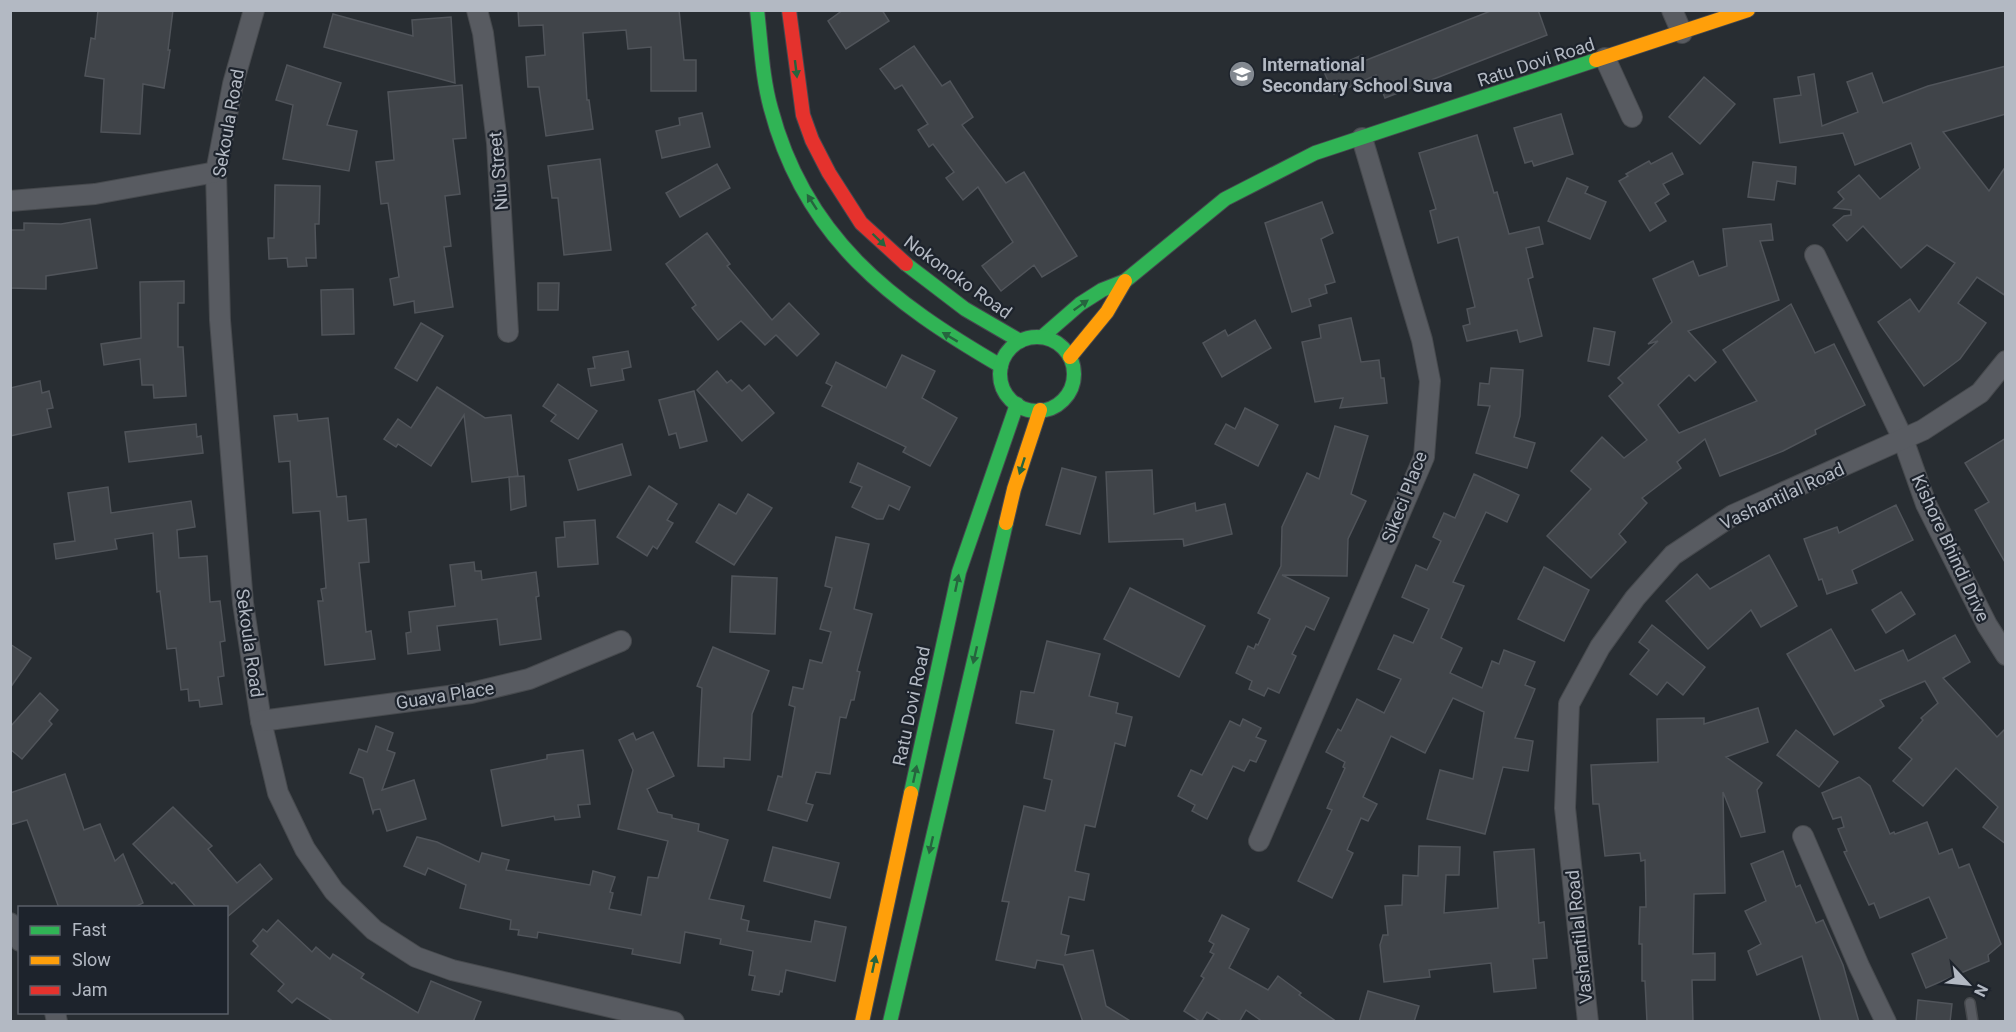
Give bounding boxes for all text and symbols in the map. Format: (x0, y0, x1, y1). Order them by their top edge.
street label: Ratu Dovi Road (1475, 33, 1597, 91)
place label: International Secondary School Suva (1262, 54, 1453, 96)
one-way arrow (791, 59, 801, 78)
school or university icon: International Secondary School Suva (1227, 59, 1257, 89)
street label: Sekoula Road (208, 67, 248, 179)
street label: Niu Street (484, 131, 512, 211)
one-way arrow (807, 194, 818, 210)
street label: Nokonoko Road (900, 231, 1016, 323)
one-way arrow (872, 233, 886, 247)
one-way arrow (1073, 300, 1089, 311)
one-way arrow (942, 331, 958, 342)
street label: Sikeci Place (1377, 448, 1431, 546)
one-way arrow (1017, 457, 1026, 475)
street label: Vashantilal Road (1717, 458, 1847, 534)
street label: Kishore Bhindi Drive (1908, 471, 1994, 625)
one-way arrow (953, 573, 962, 592)
street label: Sekoula Road (232, 587, 268, 699)
street label: Ratu Dovi Road (888, 644, 934, 768)
one-way arrow (970, 646, 980, 664)
street label: Guava Place (394, 677, 496, 713)
one-way arrow (911, 764, 920, 783)
one-way arrow (926, 836, 935, 855)
street label: Vashantilal Road (1562, 869, 1596, 1005)
legend (18, 906, 228, 1014)
text: Fast (72, 919, 107, 940)
text: Slow (72, 949, 111, 970)
one-way arrow (870, 954, 879, 973)
north arrow (1938, 954, 1998, 1014)
text: Jam (72, 979, 108, 1000)
text: N (1970, 981, 1992, 1000)

